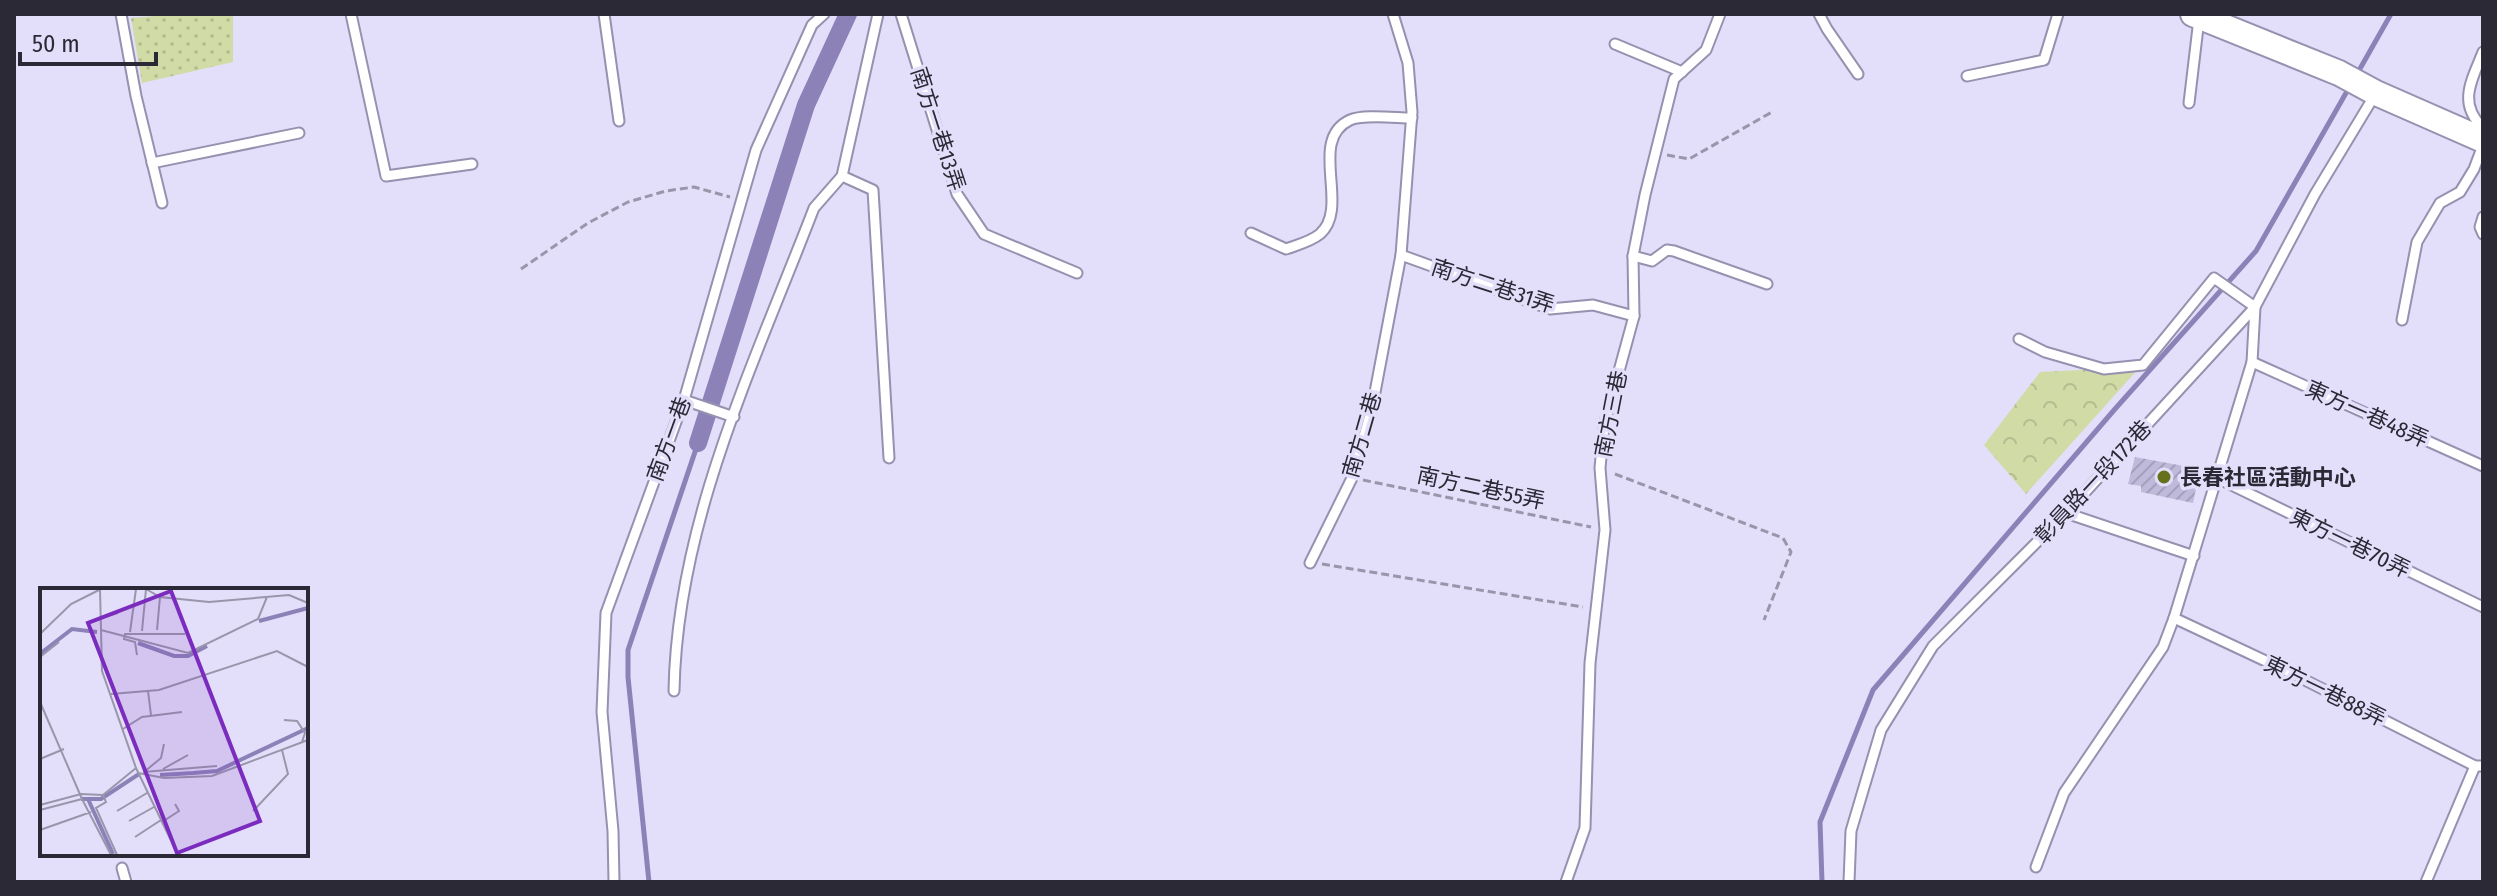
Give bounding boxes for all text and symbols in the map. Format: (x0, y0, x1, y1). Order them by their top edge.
scale bar (20, 16, 156, 66)
text: 50 m (32, 30, 80, 58)
street label: 南方一巷13弄 (905, 64, 971, 194)
street label: 南方二巷31弄 (1428, 253, 1558, 319)
street label: 南方三巷 (1589, 368, 1633, 460)
street label: 東方一巷48弄 (2301, 375, 2433, 453)
street label: 南方二巷 (1337, 389, 1387, 481)
street label: 南方一巷 (641, 393, 697, 485)
street label: 彰員路一段172巷 (2029, 415, 2157, 549)
street label: 南方二巷55弄 (1415, 461, 1547, 515)
place label: 長春社區活動中心 (2180, 464, 2356, 491)
marker: 長春社區活動中心 (2155, 468, 2173, 486)
street label: 東方一巷70弄 (2286, 502, 2414, 584)
inset map (40, 588, 308, 856)
street label: 東方一巷88弄 (2260, 650, 2390, 732)

